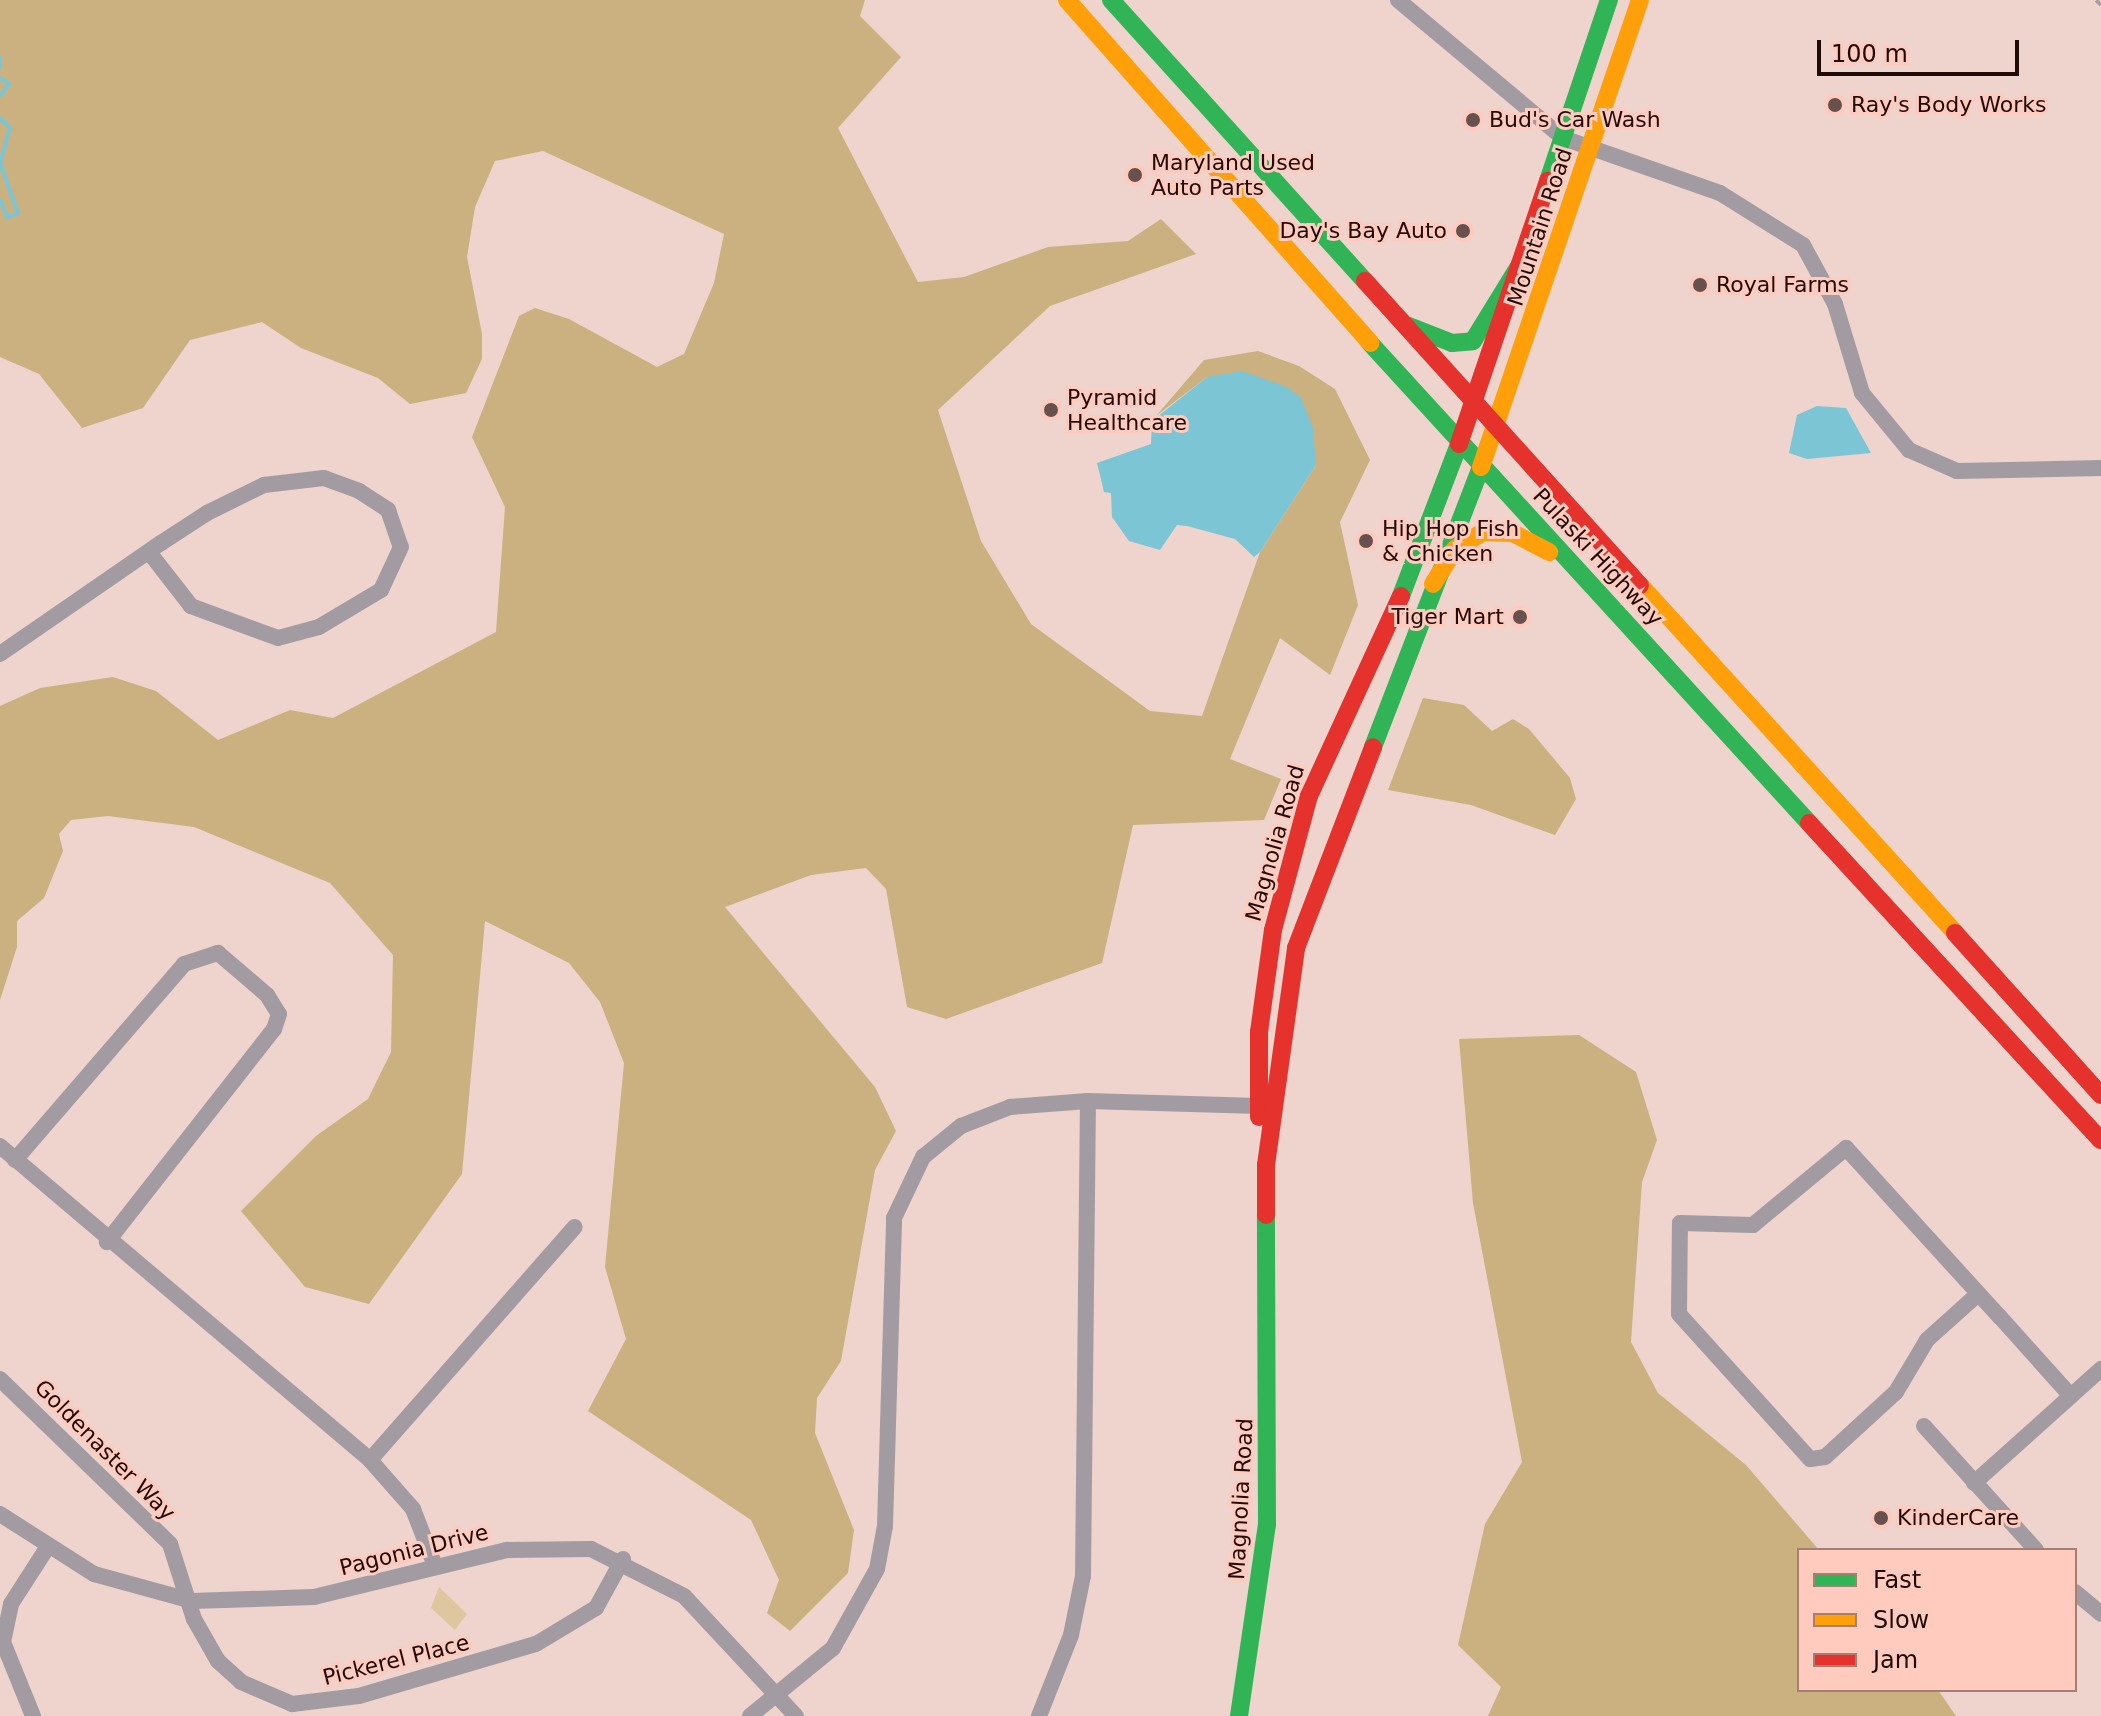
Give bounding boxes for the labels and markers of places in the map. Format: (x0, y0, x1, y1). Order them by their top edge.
place label: Ray's Body Works (1851, 92, 2047, 118)
marker: Ray's Body Works (1826, 96, 1844, 114)
place label: Bud's Car Wash (1489, 107, 1661, 133)
marker: Bud's Car Wash (1464, 111, 1482, 129)
place label: Maryland Used Auto Parts (1151, 149, 1315, 200)
marker: Maryland Used Auto Parts (1126, 166, 1144, 184)
place label: Day's Bay Auto (1279, 218, 1447, 244)
marker: Day's Bay Auto (1454, 222, 1472, 240)
place label: Royal Farms (1716, 272, 1849, 298)
marker: Royal Farms (1691, 276, 1709, 294)
place label: Pyramid Healthcare (1067, 384, 1187, 436)
marker: Pyramid Healthcare (1042, 401, 1060, 419)
place label: Hip Hop Fish & Chicken (1382, 515, 1519, 566)
marker: Hip Hop Fish & Chicken (1357, 532, 1375, 550)
place label: Tiger Mart (1391, 604, 1504, 630)
marker: Tiger Mart (1511, 608, 1529, 626)
place label: KinderCare (1897, 1505, 2019, 1531)
marker: KinderCare (1872, 1509, 1890, 1527)

